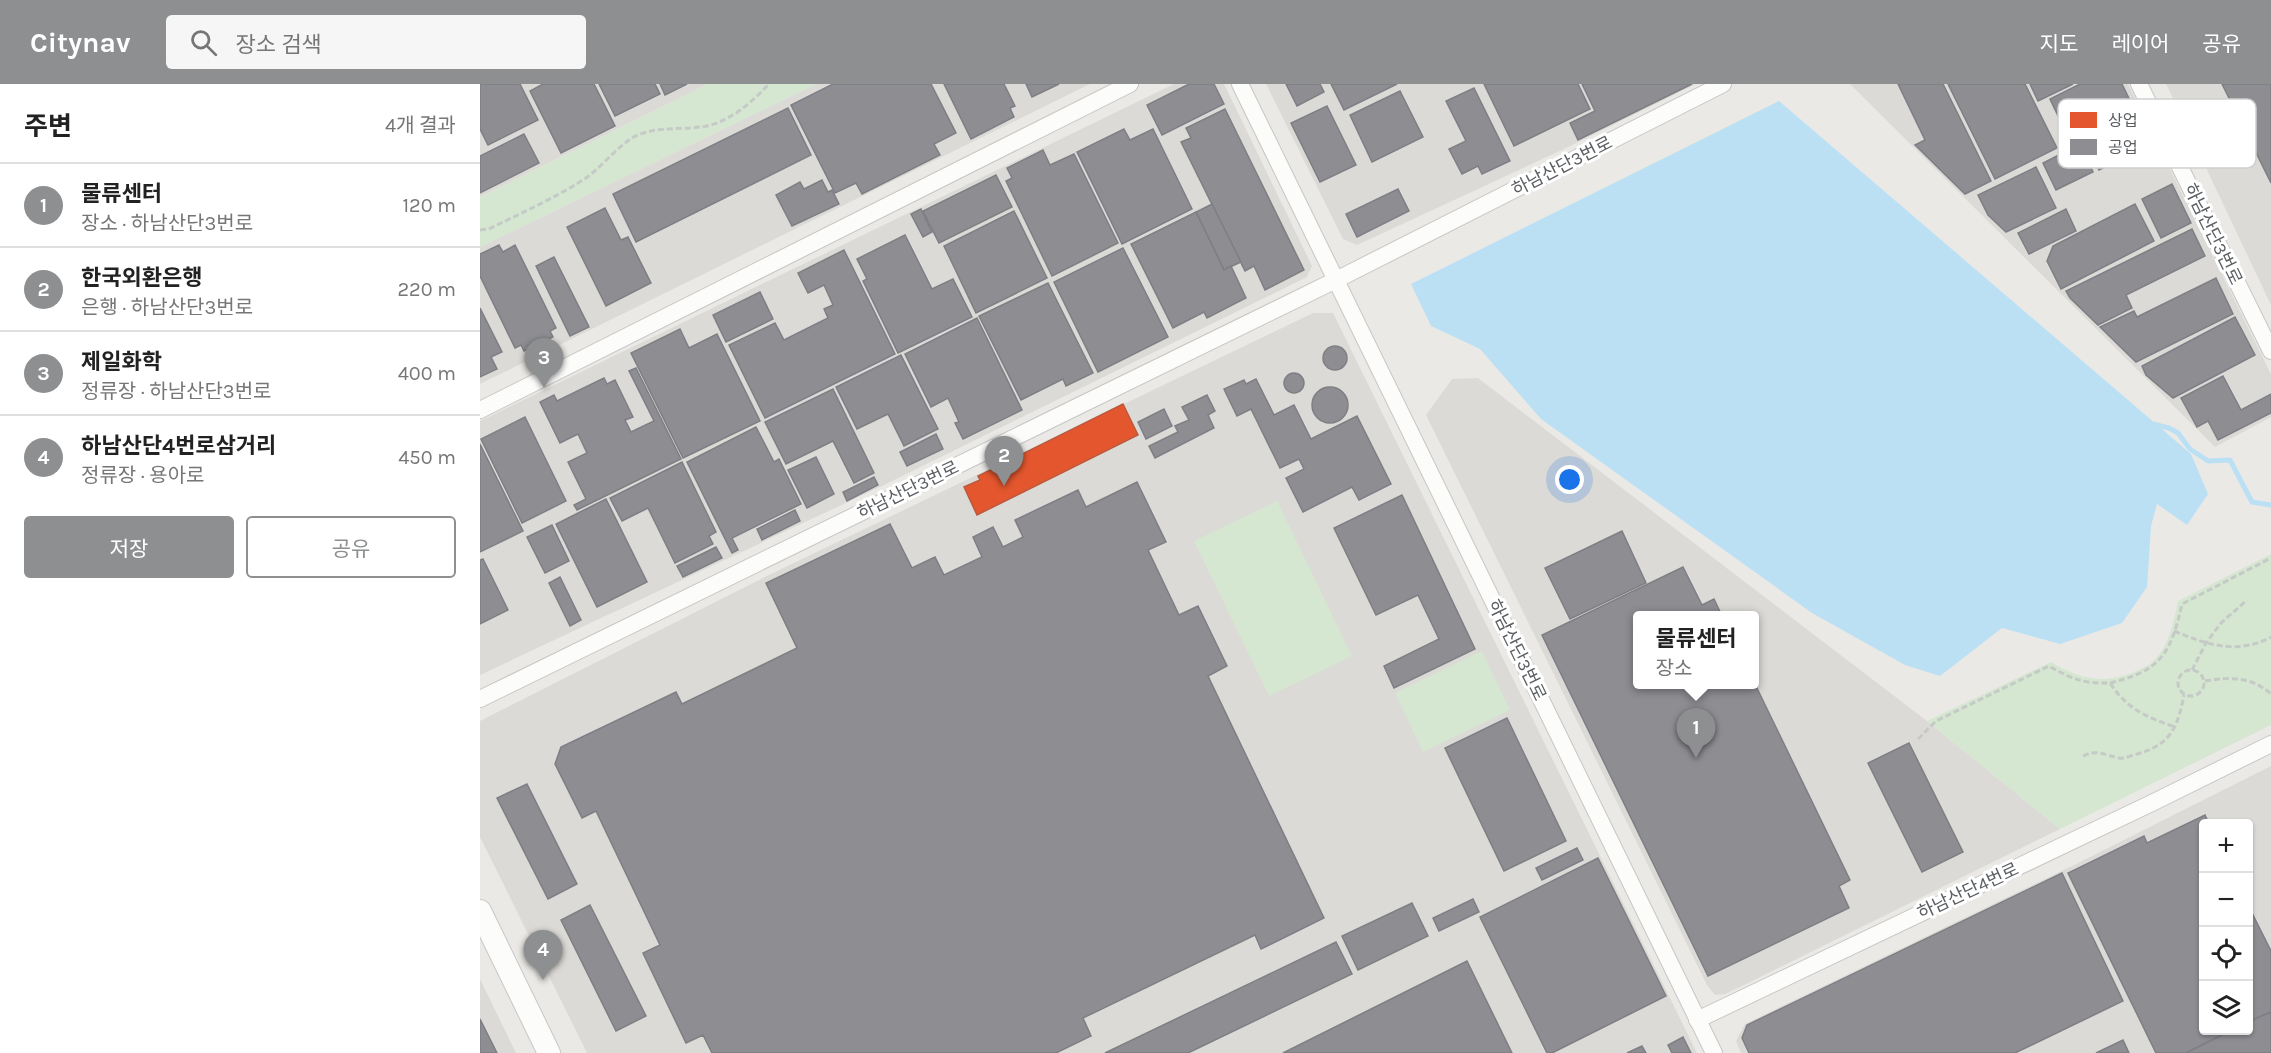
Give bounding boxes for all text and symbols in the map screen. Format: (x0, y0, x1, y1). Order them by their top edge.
search box (166, 15, 586, 69)
text: Citynav (30, 26, 130, 59)
icon: search (187, 26, 220, 59)
text: 장소 검색 (235, 32, 322, 58)
text: 지도 (2040, 32, 2078, 56)
text: 레이어 (2111, 32, 2169, 56)
text: 공유 (2202, 32, 2241, 56)
legend (2058, 99, 2256, 168)
text: 주변 (24, 111, 72, 142)
text: 상업 (2108, 111, 2137, 130)
text: 4개 결과 (385, 114, 456, 137)
street label: 하남산단3번로 (1508, 131, 1616, 201)
text: 공업 (2108, 138, 2137, 157)
street label: 하남산단3번로 (2179, 180, 2247, 288)
text: 물류센터 (81, 181, 162, 207)
text: 1 (40, 194, 47, 217)
text: 120 m (402, 194, 456, 217)
text: 장소 · 하남산단3번로 (81, 212, 253, 235)
text: 한국외환은행 (81, 265, 202, 291)
text: 2 (37, 278, 50, 301)
text: 220 m (397, 278, 456, 301)
text: 은행 · 하남산단3번로 (81, 296, 253, 319)
pin: 3 (524, 338, 564, 388)
text: 제일화학 (81, 349, 162, 375)
text: 3 (37, 362, 50, 385)
text: 400 m (398, 362, 456, 385)
text: 정류장 · 하남산단3번로 (81, 380, 271, 403)
text: 하남산단4번로삼거리 (81, 433, 276, 459)
pin: 2 (984, 436, 1024, 486)
text: 4 (38, 446, 49, 469)
text: 450 m (398, 446, 456, 469)
street label: 하남산단3번로 (854, 456, 962, 524)
text: 정류장 · 용아로 (81, 464, 204, 487)
your location (1555, 465, 1584, 494)
button: 저장 (24, 516, 234, 578)
button: 공유 (246, 516, 456, 578)
street label: 하남산단3번로 (1483, 596, 1551, 704)
popup (1633, 611, 1759, 689)
text: 물류센터 (1656, 626, 1736, 652)
text: 장소 (1656, 657, 1692, 680)
pin: 1 (1676, 708, 1716, 758)
map controls (2199, 819, 2253, 1035)
button: + (2199, 819, 2253, 873)
street label: 하남산단4번로 (1914, 858, 2022, 924)
button: − (2199, 873, 2253, 927)
button: locate (2199, 927, 2253, 981)
pin: 4 (524, 930, 562, 980)
button: layers (2199, 981, 2253, 1035)

